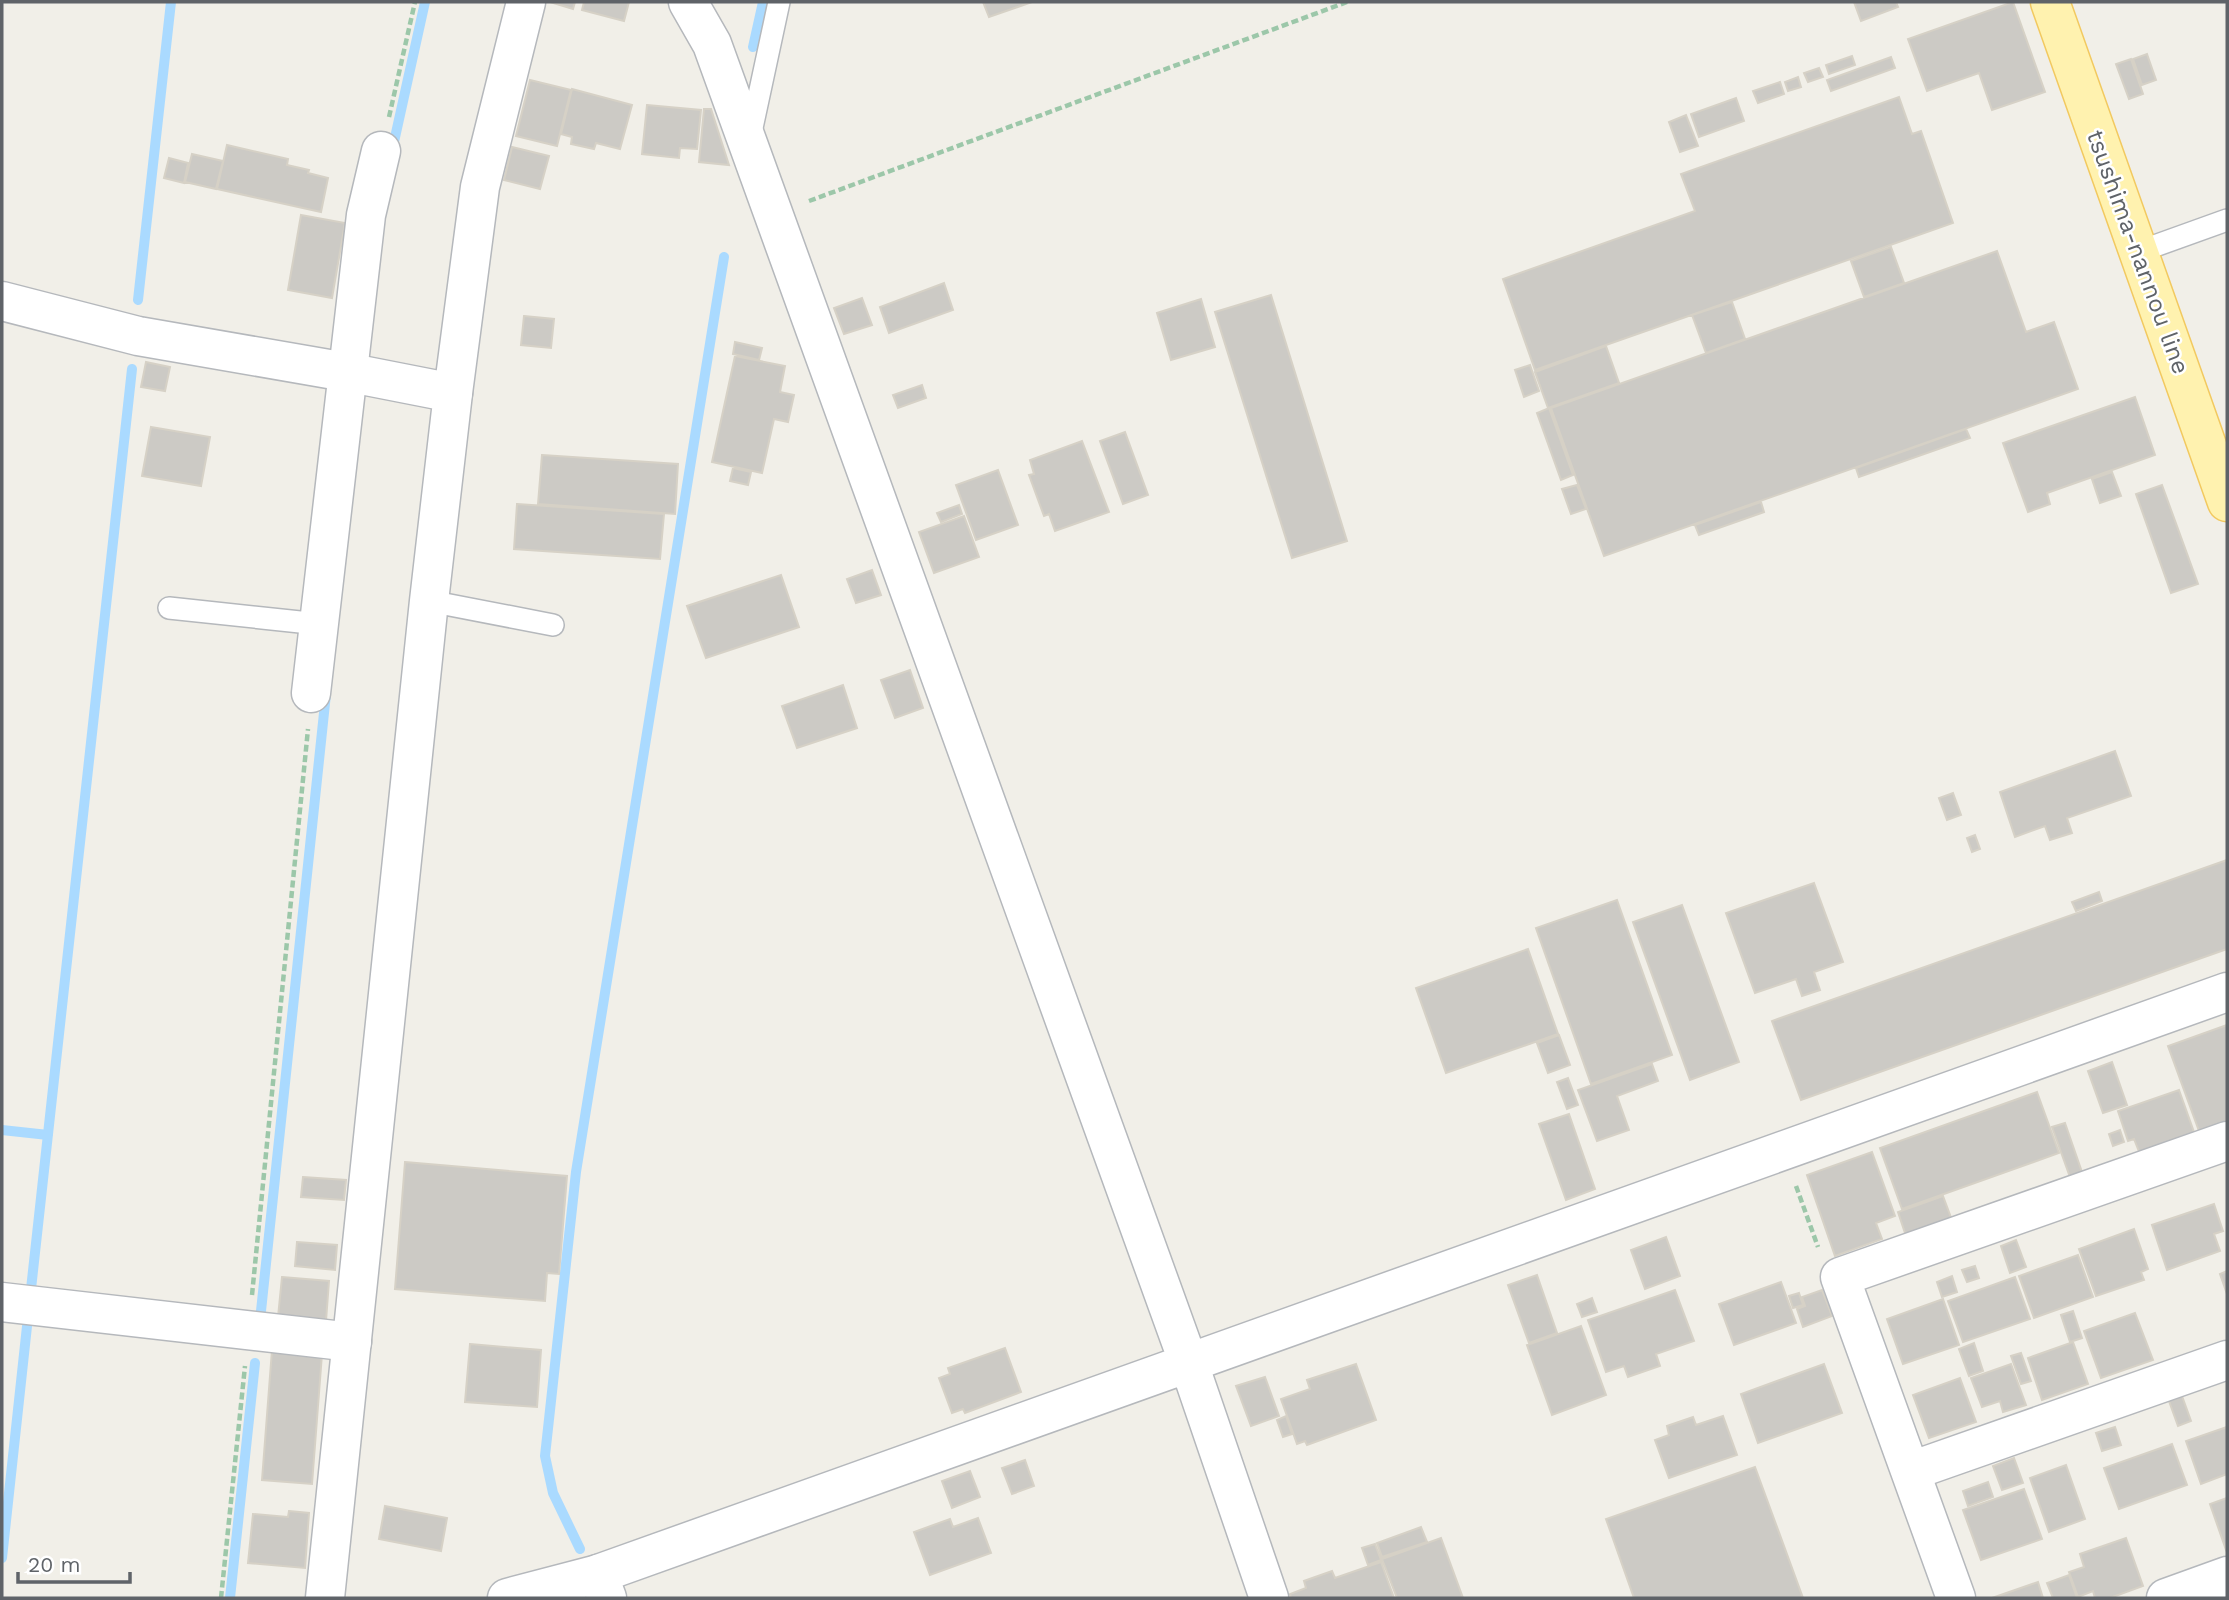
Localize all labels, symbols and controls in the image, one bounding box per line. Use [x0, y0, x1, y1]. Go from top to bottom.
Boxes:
street label: tsushima-nannou line [2081, 126, 2195, 378]
scale bar [18, 1540, 130, 1584]
text: 20 m [28, 1552, 80, 1577]

